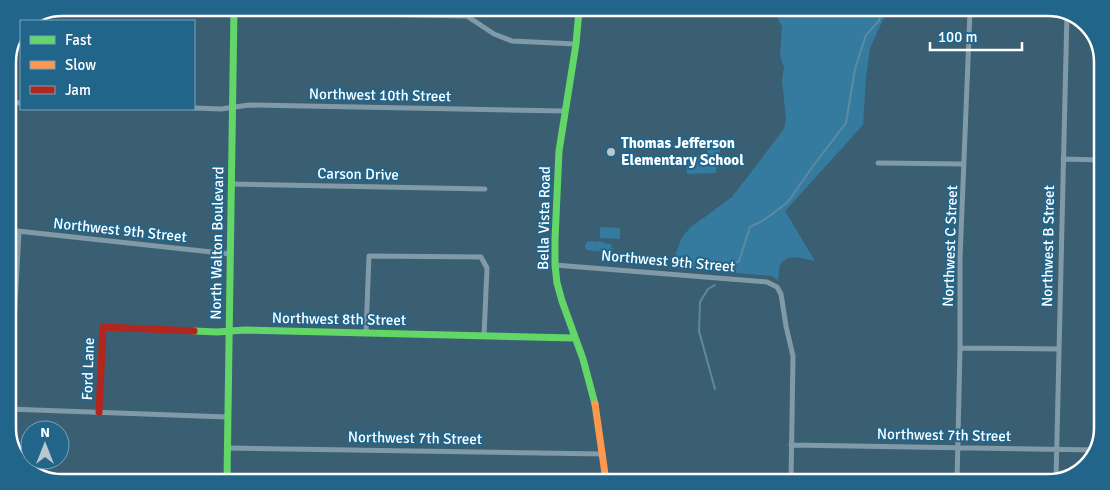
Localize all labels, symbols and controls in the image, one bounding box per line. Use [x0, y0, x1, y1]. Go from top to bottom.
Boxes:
legend [20, 20, 195, 110]
scale bar [930, 20, 1022, 52]
text: 100 m [938, 28, 978, 46]
text: Fast [65, 31, 92, 49]
text: Slow [65, 56, 96, 74]
text: Jam [65, 81, 91, 99]
street label: Northwest 10th Street [309, 85, 451, 105]
place label: Thomas Jefferson Elementary School [621, 134, 744, 169]
marker: Thomas Jefferson Elementary School [605, 146, 617, 158]
street label: Carson Drive [317, 164, 399, 184]
street label: North Walton Boulevard [207, 166, 227, 320]
street label: Bella Vista Road [534, 166, 554, 270]
street label: Northwest C Street [939, 185, 961, 307]
street label: Northwest B Street [1038, 185, 1058, 307]
street label: Northwest 9th Street [52, 214, 188, 246]
street label: Northwest 9th Street [600, 246, 736, 276]
street label: Northwest 8th Street [272, 309, 406, 329]
street label: Ford Lane [78, 337, 98, 401]
north arrow [20, 420, 70, 470]
text: N [40, 424, 50, 441]
street label: Northwest 7th Street [877, 425, 1011, 445]
street label: Northwest 7th Street [348, 428, 482, 448]

